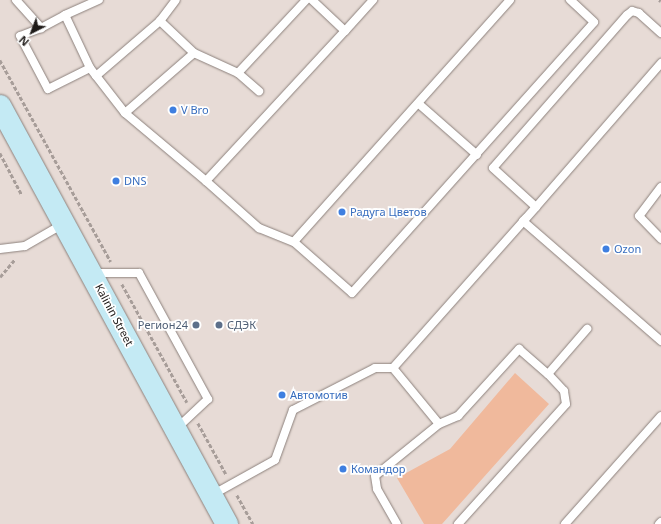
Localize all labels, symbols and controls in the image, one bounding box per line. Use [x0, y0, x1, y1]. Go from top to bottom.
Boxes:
north arrow [12, 12, 52, 52]
text: N [15, 33, 32, 50]
place label: V Bro [181, 103, 209, 117]
marker: V Bro [168, 105, 178, 115]
place label: DNS [124, 174, 146, 188]
marker: DNS [111, 176, 121, 186]
place label: Радуга Цветов [350, 205, 427, 219]
marker: Радуга Цветов [337, 207, 347, 217]
place label: Ozon [614, 242, 641, 256]
marker: Ozon [601, 244, 611, 254]
street label: Kalinin Street [92, 282, 136, 348]
place label: Регион24 [138, 318, 188, 332]
place label: СДЭК [227, 318, 256, 332]
marker: Регион24 [191, 320, 201, 330]
marker: СДЭК [214, 320, 224, 330]
place label: Автомотив [290, 388, 348, 402]
marker: Автомотив [277, 390, 287, 400]
place label: Командор [351, 462, 405, 476]
marker: Командор [338, 464, 348, 474]

